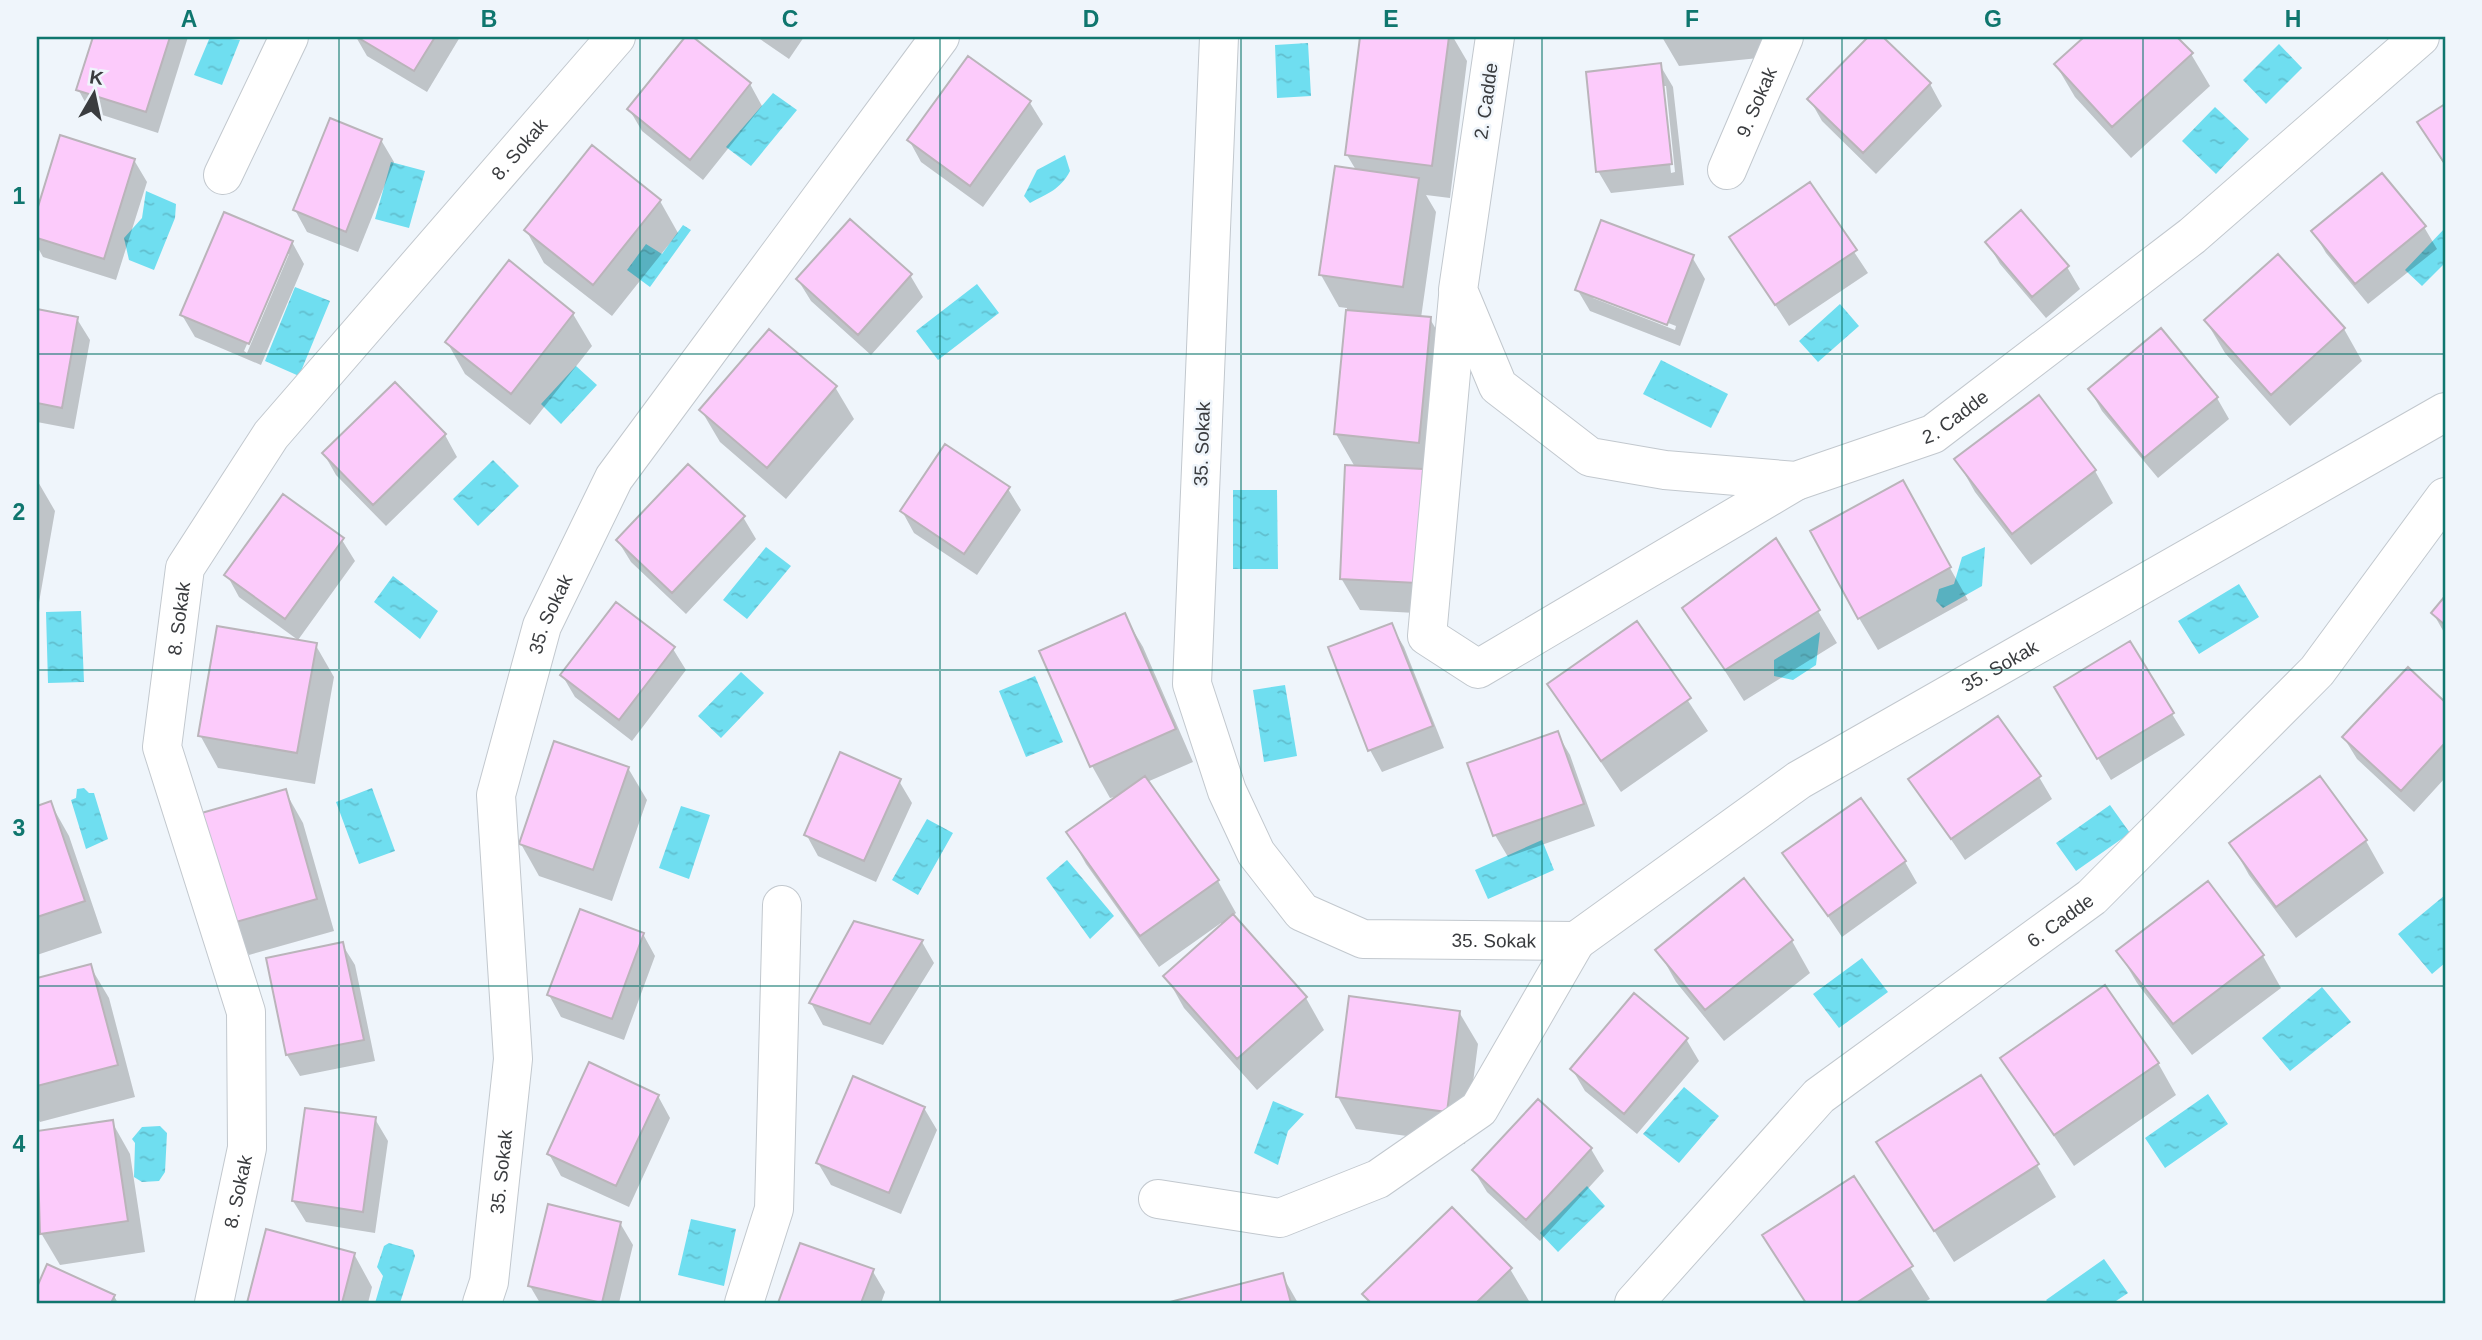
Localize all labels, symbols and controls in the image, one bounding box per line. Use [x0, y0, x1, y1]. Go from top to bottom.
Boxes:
text: A [181, 6, 197, 32]
text: B [481, 6, 497, 32]
text: C [782, 6, 798, 32]
text: D [1083, 6, 1099, 32]
text: E [1383, 6, 1399, 32]
text: F [1685, 6, 1699, 32]
text: G [1984, 6, 2002, 32]
text: H [2285, 6, 2301, 32]
north arrow [60, 60, 130, 130]
street label: 2. Cadde [1470, 61, 1502, 141]
street label: 9. Sokak [1732, 63, 1781, 140]
text: K [88, 66, 105, 89]
street label: 8. Sokak [487, 114, 552, 184]
text: 1 [13, 183, 26, 209]
street label: 2. Cadde [1919, 385, 1992, 447]
street label: 35. Sokak [1190, 401, 1214, 487]
text: 2 [13, 499, 25, 525]
street label: 35. Sokak [524, 570, 576, 656]
street label: 8. Sokak [163, 580, 194, 657]
street label: 35. Sokak [1958, 635, 2042, 696]
text: 3 [13, 815, 25, 841]
street label: 6. Cadde [2023, 889, 2097, 951]
street label: 35. Sokak [1452, 929, 1537, 951]
street label: 35. Sokak [486, 1128, 516, 1215]
text: 4 [13, 1131, 26, 1157]
street label: 8. Sokak [220, 1153, 256, 1230]

